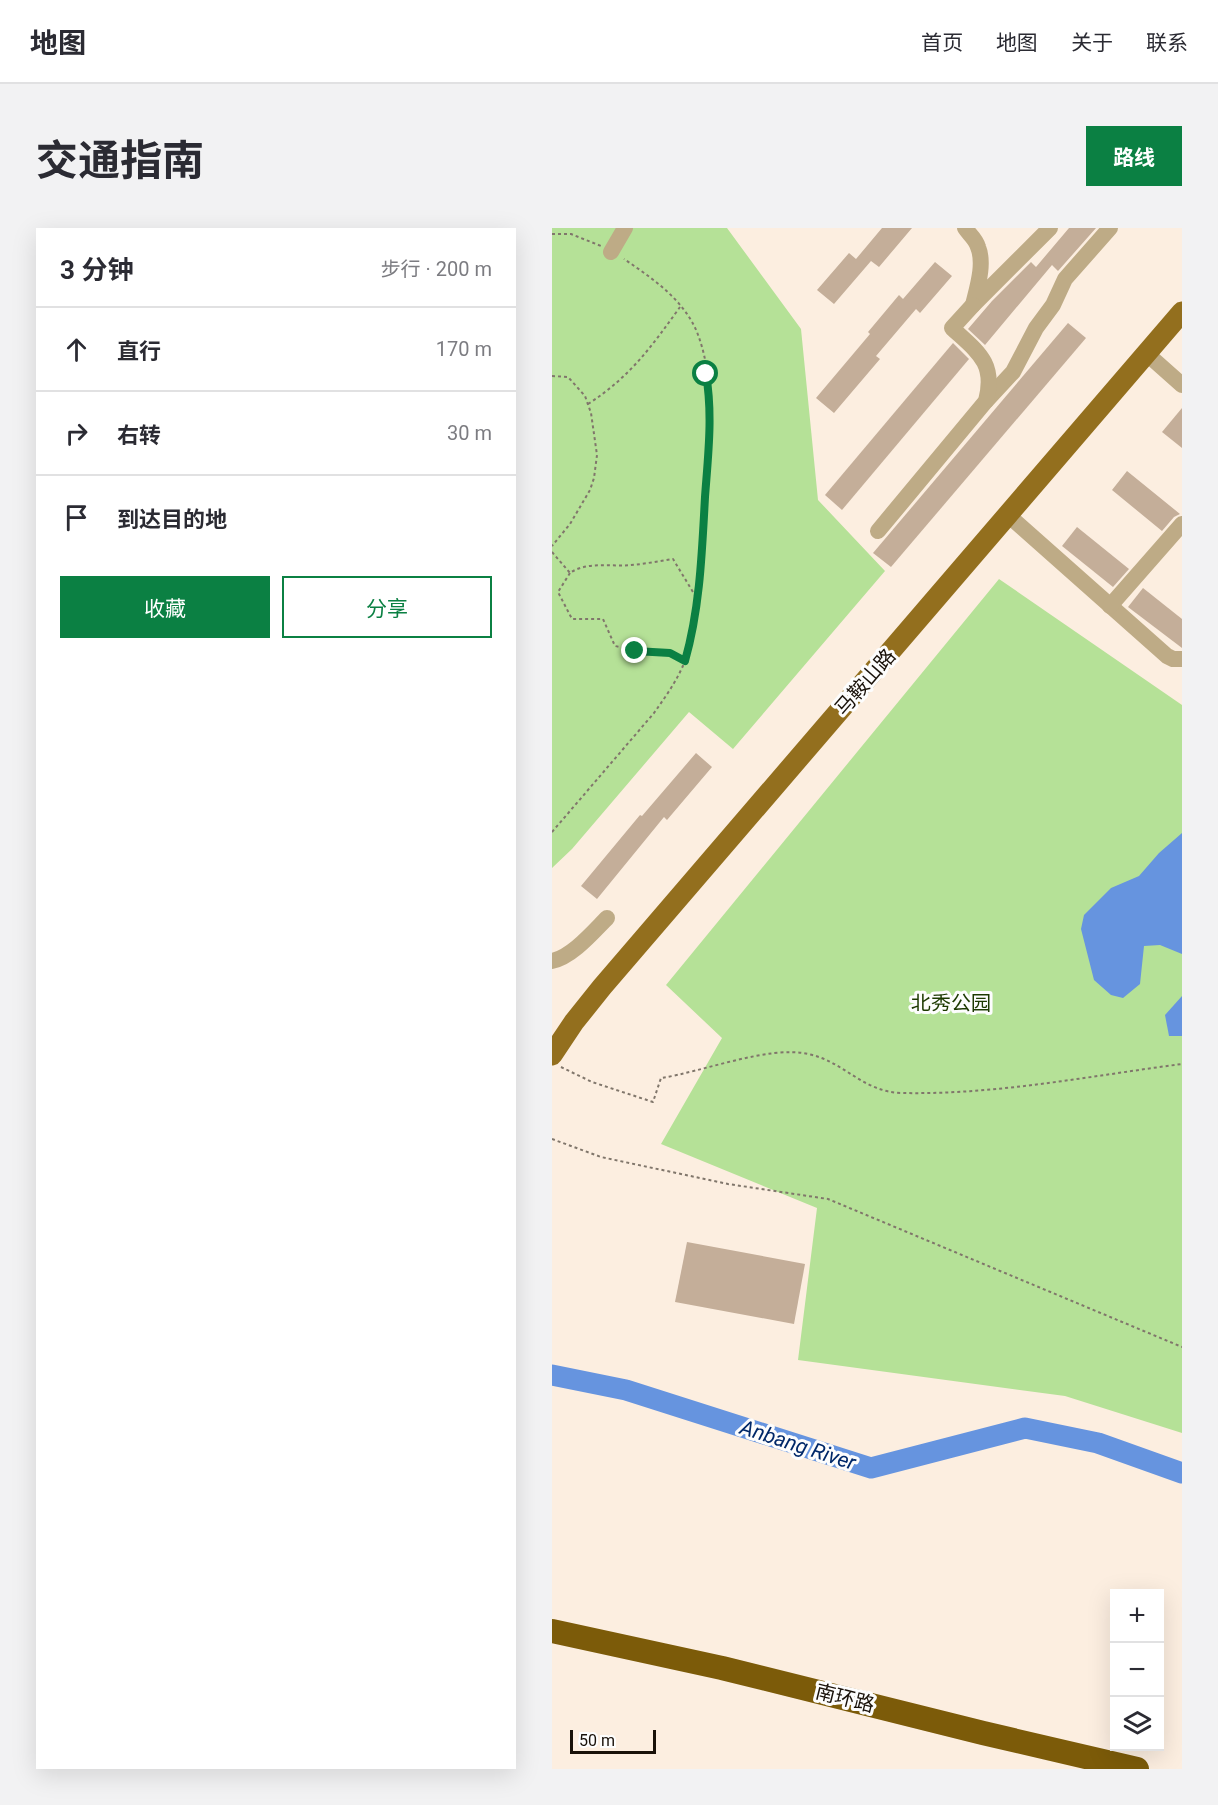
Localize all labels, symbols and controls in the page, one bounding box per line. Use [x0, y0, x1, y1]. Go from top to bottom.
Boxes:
text: 地图 [30, 27, 86, 60]
text: 首页 [921, 31, 963, 55]
text: 地图 [996, 31, 1038, 55]
text: 关于 [1071, 31, 1113, 55]
text: 联系 [1146, 31, 1188, 55]
button: 路线 [1086, 126, 1182, 186]
text: 交通指南 [36, 136, 204, 185]
text: 3 分钟 [60, 255, 133, 285]
text: 步行 · 200 m [381, 257, 492, 281]
icon: ahead [60, 333, 93, 366]
text: 170 m [436, 337, 492, 361]
text: 直行 [117, 339, 161, 364]
route start [692, 360, 718, 386]
icon: right [60, 417, 93, 450]
text: 30 m [447, 421, 492, 445]
text: 右转 [117, 423, 161, 448]
icon: arrive [60, 501, 93, 534]
text: 到达目的地 [117, 507, 227, 532]
button: 收藏 [60, 576, 270, 638]
button: 分享 [282, 576, 492, 638]
route end [621, 637, 647, 663]
street label: 马鞍山路 [830, 644, 900, 720]
park label: 北秀公园 [911, 991, 991, 1015]
water label: Anbang River [736, 1415, 860, 1475]
map controls [1110, 1589, 1164, 1751]
button: + [1110, 1589, 1164, 1643]
button: − [1110, 1643, 1164, 1697]
street label: 南环路 [813, 1679, 877, 1717]
button: layers [1110, 1697, 1164, 1751]
scale bar [570, 1727, 656, 1754]
text: 50 m [579, 1731, 615, 1750]

